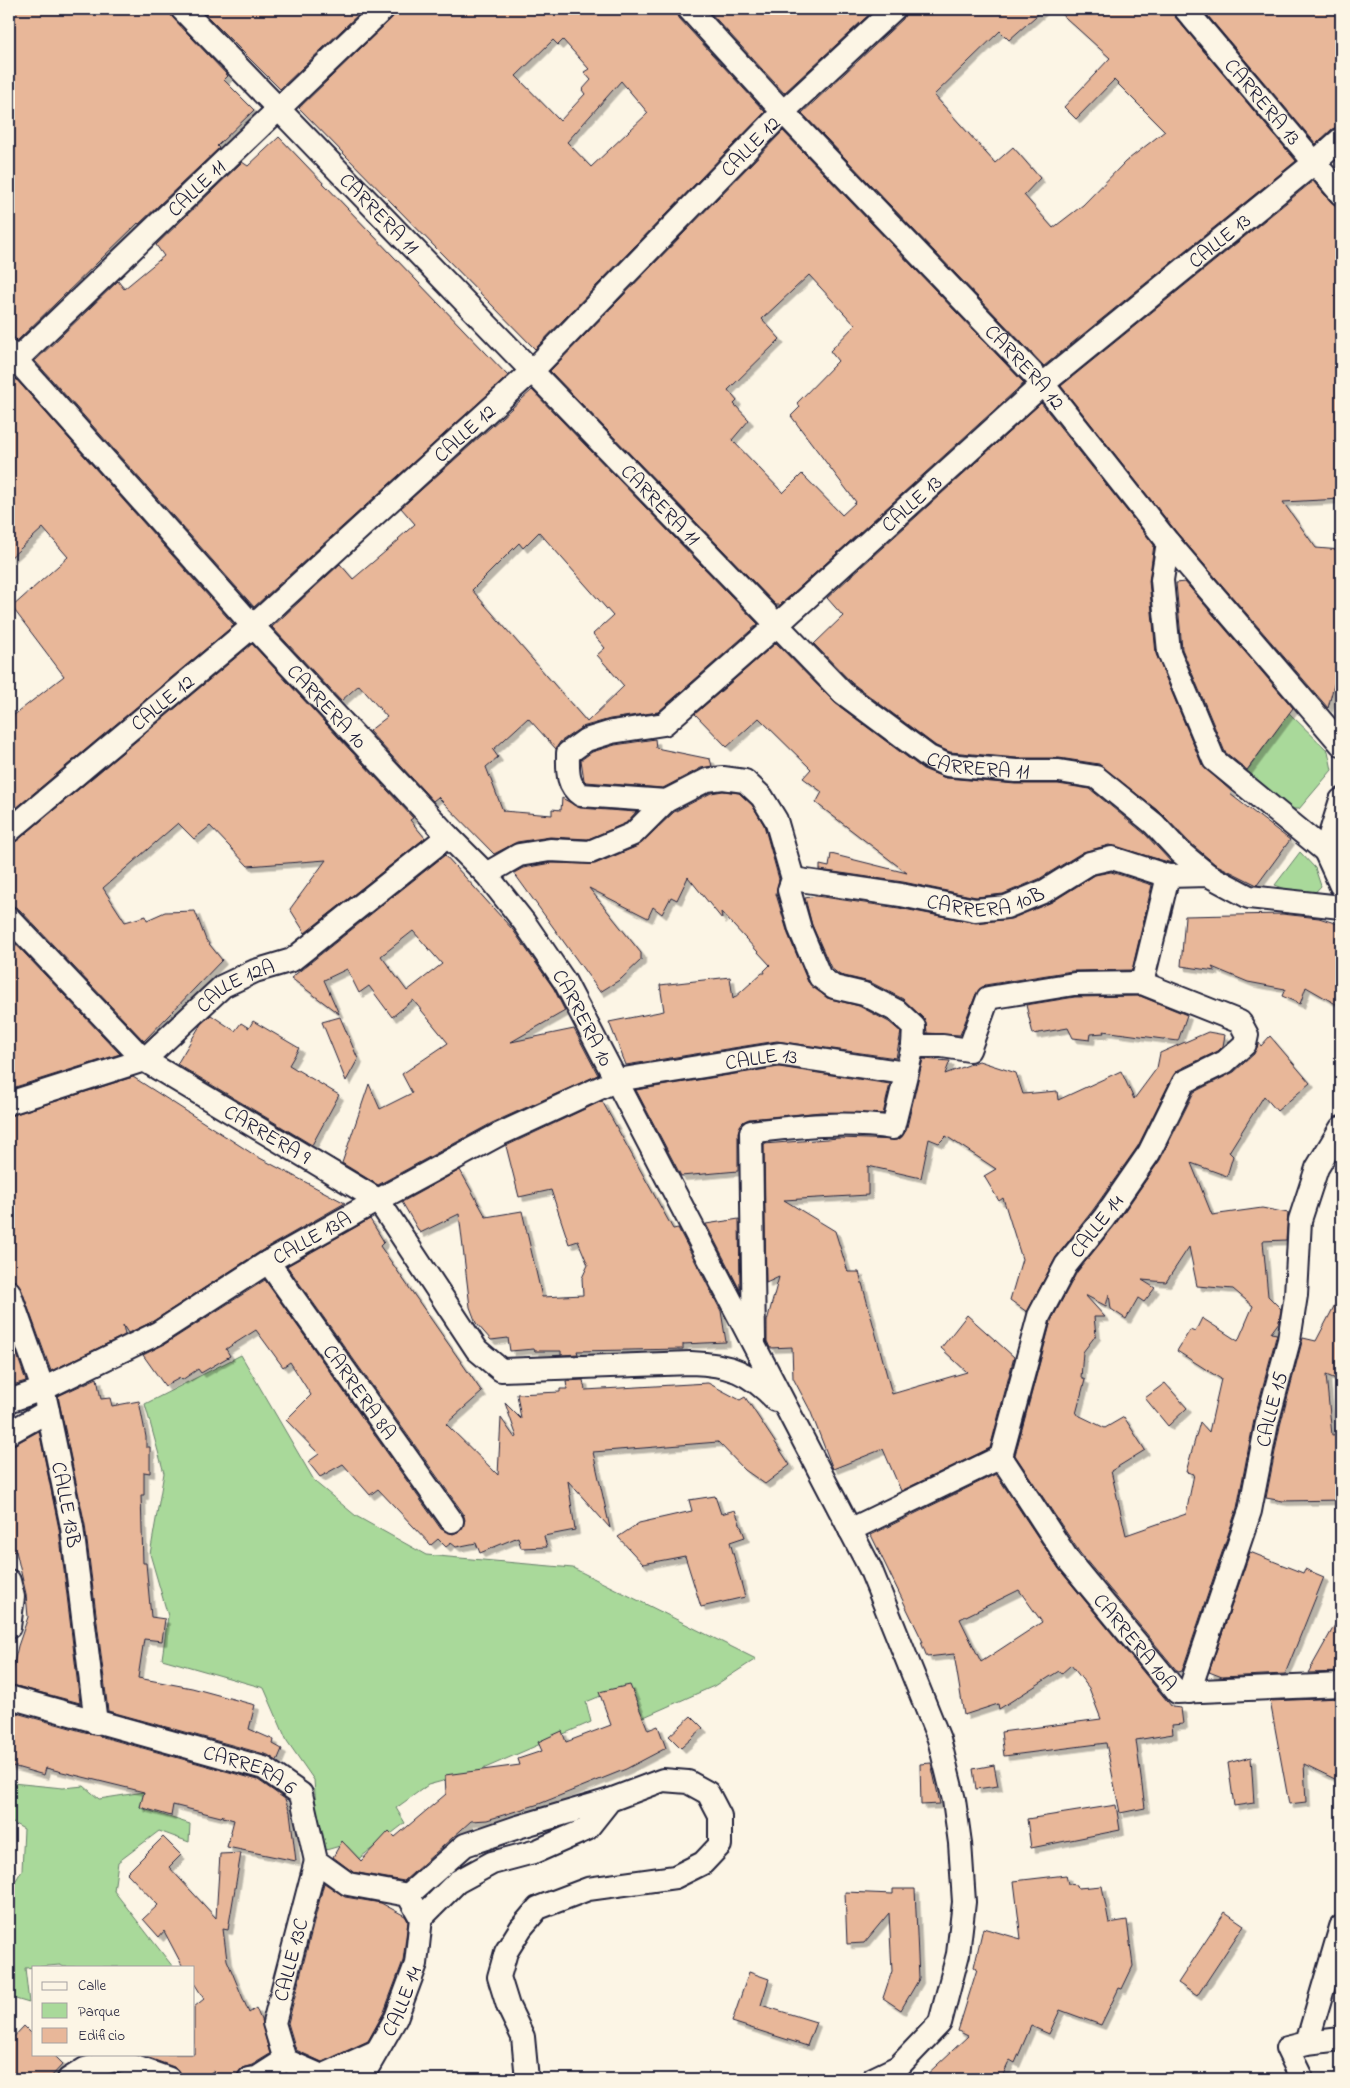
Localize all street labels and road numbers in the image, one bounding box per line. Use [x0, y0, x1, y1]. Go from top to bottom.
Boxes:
street label: CARRERA 13 [1216, 53, 1307, 153]
street label: CALLE 12 [715, 110, 788, 185]
street label: CALLE 11 [161, 154, 234, 225]
street label: CARRERA 11 [331, 167, 425, 263]
street label: CALLE 13 [1183, 207, 1258, 277]
street label: CARRERA 12 [977, 318, 1071, 417]
street label: CALLE 12 [428, 398, 504, 471]
street label: CARRERA 11 [613, 458, 706, 554]
street label: CALLE 13 [875, 469, 950, 541]
street label: CARRERA 10 [279, 658, 373, 756]
street label: CALLE 12 [125, 668, 202, 740]
street label: CARRERA 11 [921, 745, 1030, 788]
street label: CARRERA 10B [924, 880, 1050, 927]
street label: CALLE 12A [190, 953, 279, 1021]
street label: CARRERA 10 [544, 964, 619, 1072]
street label: CALLE 13 [723, 1041, 800, 1079]
street label: CARRERA 9 [217, 1098, 316, 1174]
street label: CALLE 14 [1063, 1189, 1132, 1265]
street label: CALLE 13A [268, 1205, 358, 1273]
street label: CARRERA 8A [314, 1339, 403, 1447]
street label: CALLE 15 [1250, 1369, 1297, 1450]
street label: CALLE 13B [42, 1459, 87, 1550]
street label: CARRERA 10A [1085, 1588, 1183, 1699]
street label: CARRERA 6 [199, 1739, 302, 1803]
street label: CALLE 13C [267, 1915, 318, 2005]
street label: CALLE 14 [375, 1962, 431, 2043]

